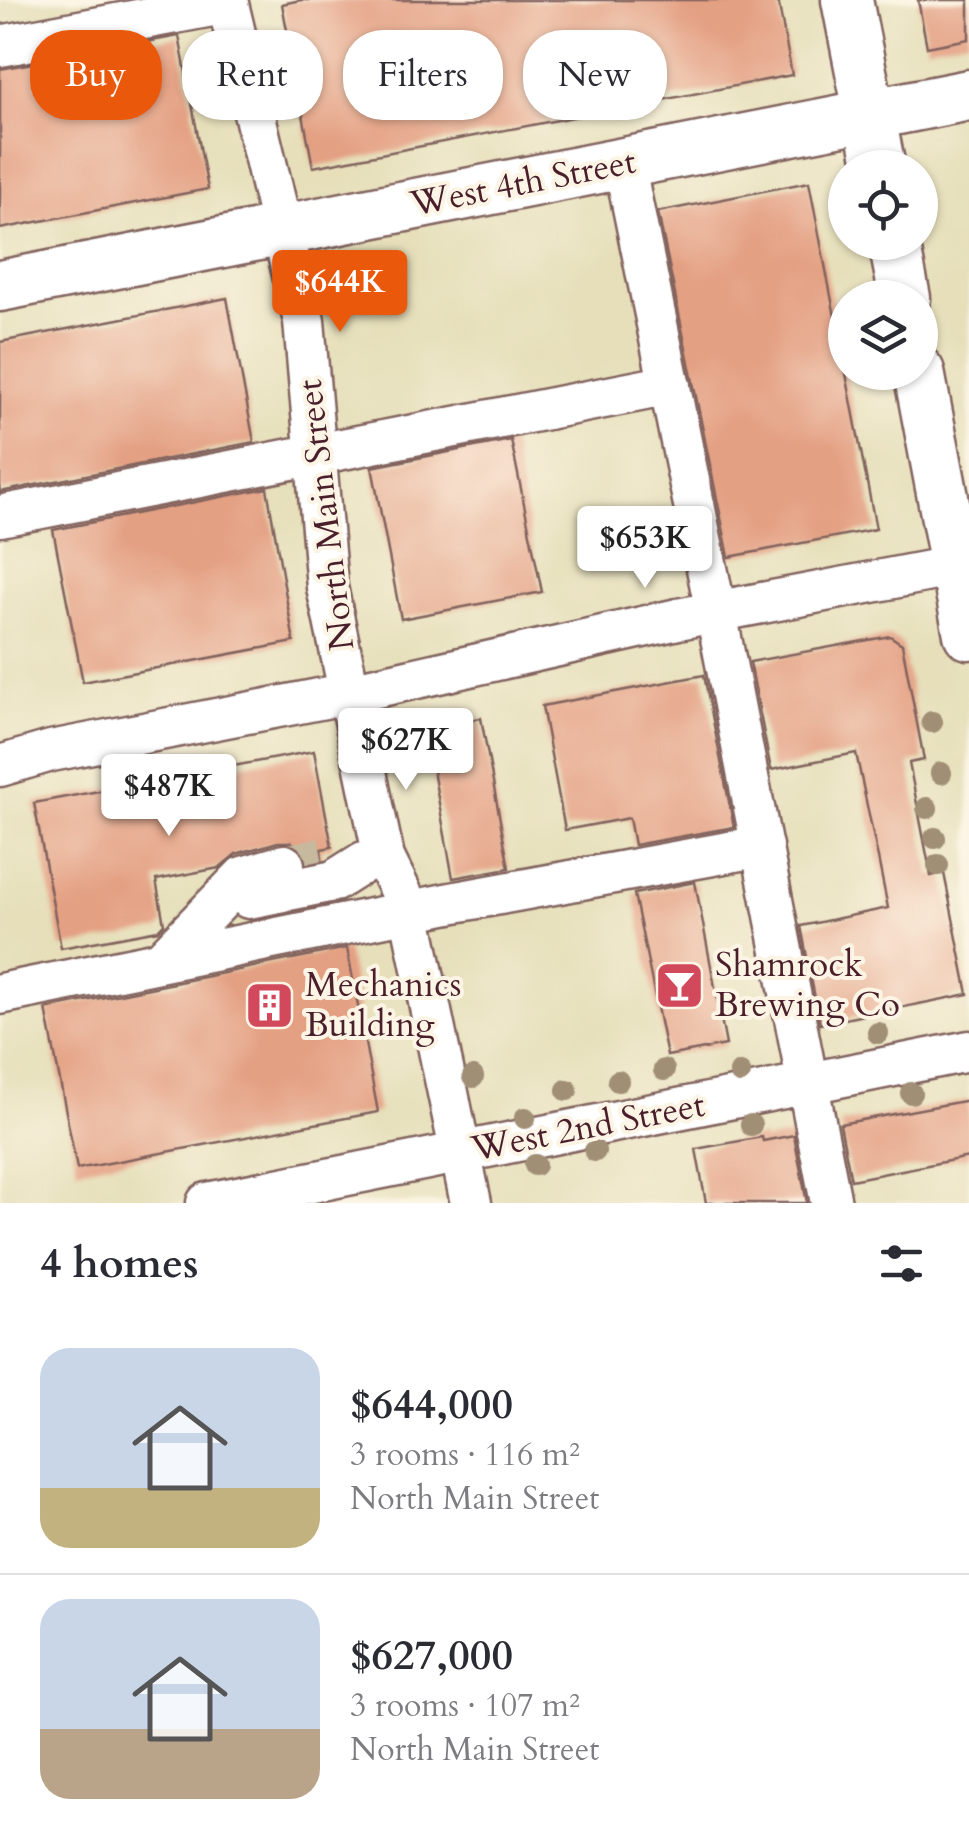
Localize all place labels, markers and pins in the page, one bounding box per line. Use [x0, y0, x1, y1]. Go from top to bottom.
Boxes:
pin: $644K [270, 250, 410, 335]
pin: $653K [575, 506, 715, 591]
pin: $627K [336, 708, 476, 793]
pin: $487K [99, 754, 239, 839]
place label: Shamrock Brewing Co [715, 941, 900, 1029]
bar icon: Shamrock Brewing Co [654, 959, 706, 1011]
place label: Mechanics Building [305, 961, 462, 1049]
building icon: Mechanics Building [244, 979, 296, 1031]

